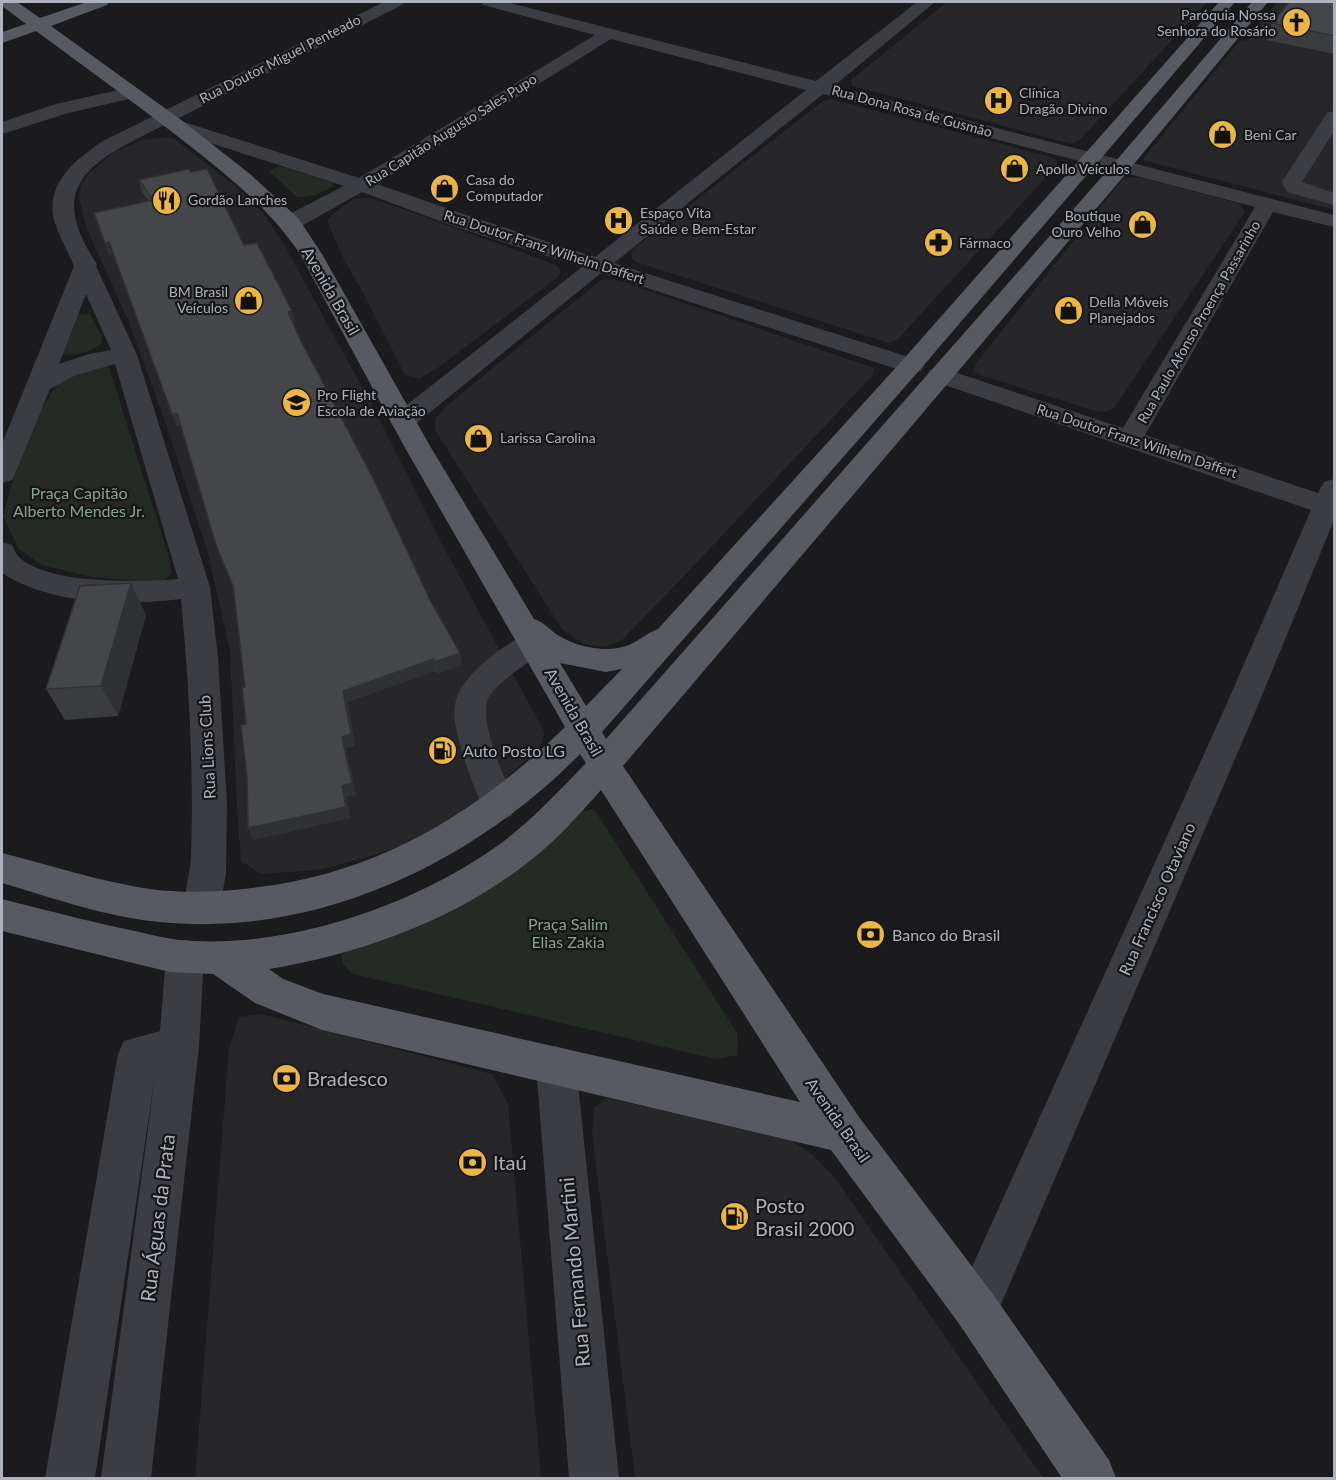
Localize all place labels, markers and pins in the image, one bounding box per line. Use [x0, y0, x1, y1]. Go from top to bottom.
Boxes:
place label: Paróquia Nossa Senhora do Rosário [1157, 6, 1276, 39]
church icon: Paróquia Nossa Senhora do Rosário [1281, 7, 1313, 39]
place label: Clínica Dragão Divino [1019, 84, 1107, 117]
hospital icon: Clínica Dragão Divino [982, 85, 1014, 117]
shop icon: Beni Car [1207, 119, 1239, 151]
place label: Beni Car [1244, 126, 1297, 143]
shop icon: Apollo Veículos [999, 153, 1031, 185]
place label: Apollo Veículos [1036, 160, 1130, 177]
place label: Casa do Computador [466, 171, 543, 204]
shop icon: Casa do Computador [429, 172, 461, 204]
restaurant icon: Gordão Lanches [151, 184, 183, 216]
place label: Gordão Lanches [188, 191, 287, 208]
place label: Espaço Vita Saúde e Bem-Estar [640, 204, 756, 237]
hospital icon: Espaço Vita Saúde e Bem-Estar [603, 205, 635, 237]
place label: Boutique Ouro Velho [1051, 207, 1121, 240]
shop icon: Boutique Ouro Velho [1126, 208, 1158, 240]
pharmacy icon: Fármaco [922, 227, 954, 259]
place label: Fármaco [959, 234, 1011, 251]
place label: BM Brasil Veículos [169, 283, 228, 316]
shop icon: BM Brasil Veículos [233, 284, 265, 316]
place label: Della Móveis Planejados [1089, 293, 1168, 326]
shop icon: Della Móveis Planejados [1052, 294, 1084, 326]
place label: Pro Flight Escola de Aviação [317, 386, 426, 419]
school or university icon: Pro Flight Escola de Aviação [280, 387, 312, 419]
shop icon: Larissa Carolina [463, 422, 495, 454]
place label: Larissa Carolina [500, 429, 596, 446]
fuel station icon: Auto Posto LG [426, 735, 458, 767]
place label: Auto Posto LG [463, 741, 565, 760]
bank icon: Banco do Brasil [855, 919, 887, 951]
place label: Banco do Brasil [892, 925, 1000, 944]
bank icon: Bradesco [270, 1063, 302, 1095]
place label: Bradesco [307, 1066, 388, 1090]
bank icon: Itaú [456, 1147, 488, 1179]
place label: Itaú [493, 1150, 527, 1174]
place label: Posto Brasil 2000 [755, 1193, 854, 1240]
fuel station icon: Posto Brasil 2000 [718, 1201, 750, 1233]

